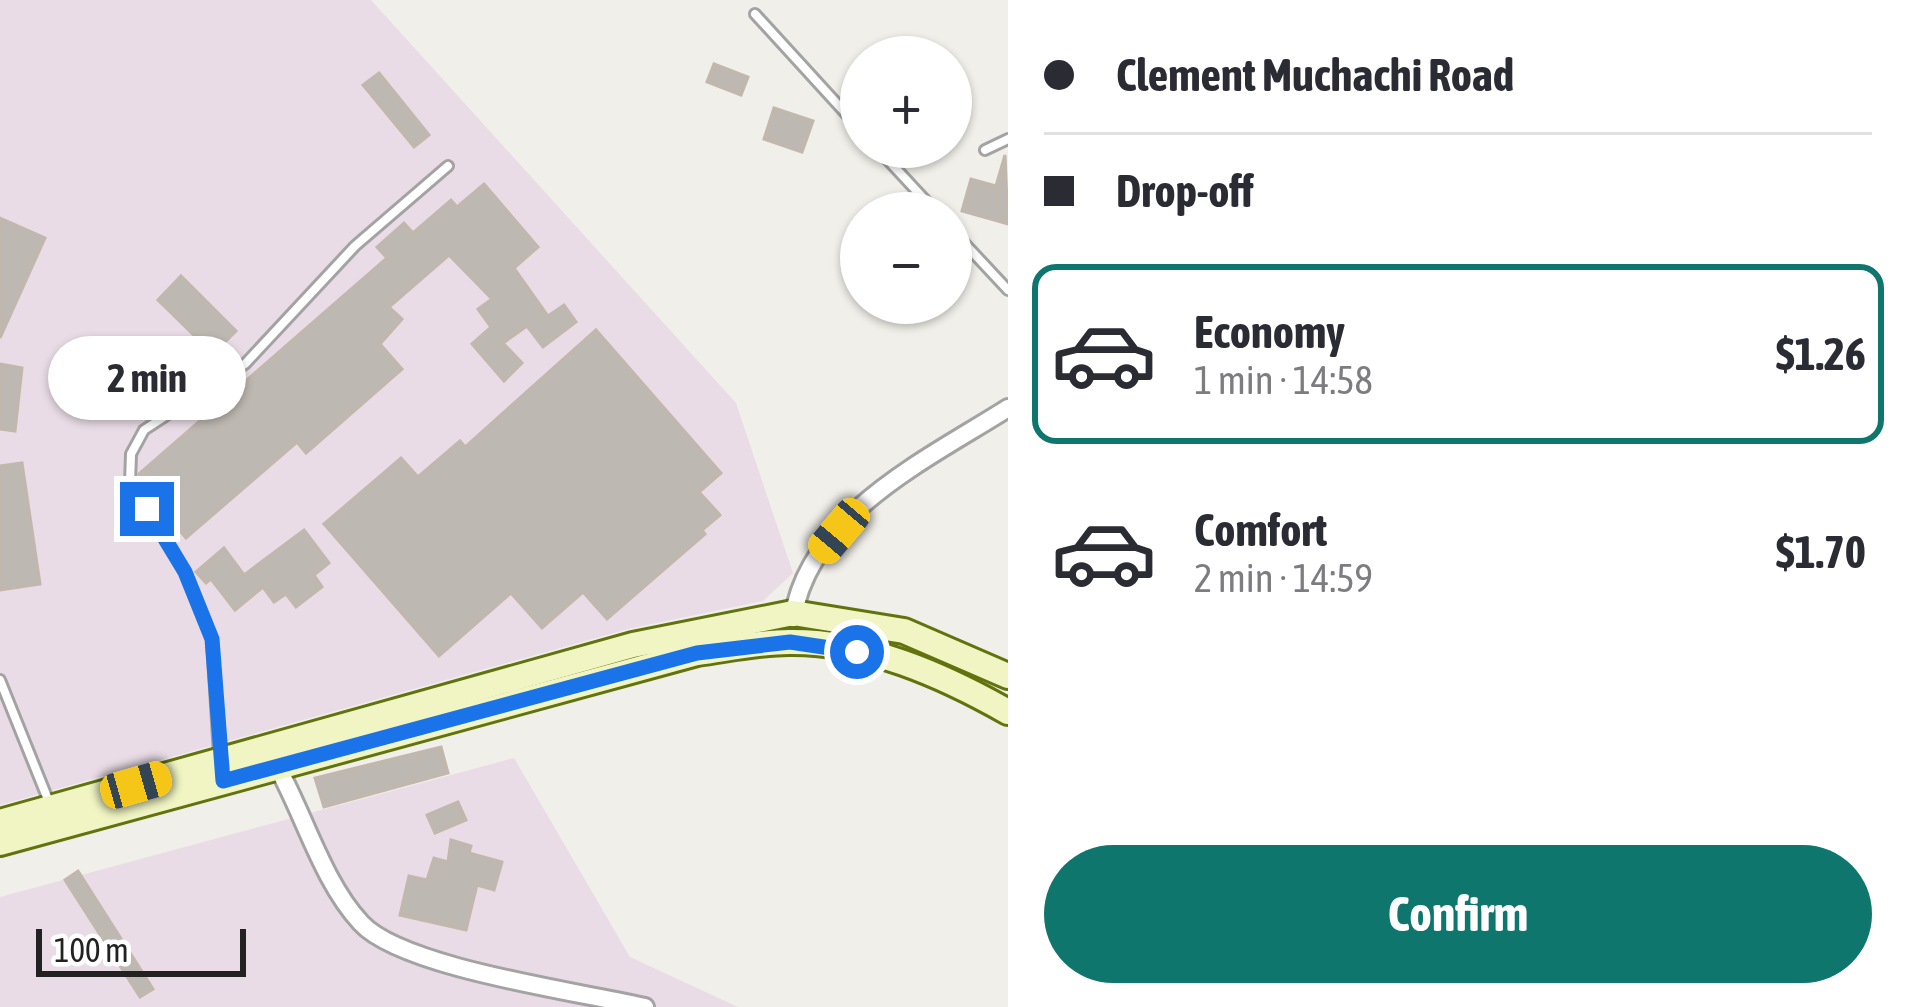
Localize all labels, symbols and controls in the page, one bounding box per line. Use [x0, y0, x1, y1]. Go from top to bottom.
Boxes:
map controls [840, 36, 972, 324]
button: + [840, 36, 972, 168]
text: Clement Muchachi Road [1116, 49, 1514, 101]
text: Drop-off [1116, 165, 1254, 217]
button: − [840, 192, 972, 324]
icon: car [1050, 300, 1158, 408]
text: Economy [1194, 306, 1345, 358]
text: $1.26 [1776, 328, 1866, 380]
callout: 2 min [48, 335, 246, 419]
text: 2 min [107, 356, 187, 400]
text: 1 min · 14:58 [1194, 358, 1373, 402]
route end [120, 482, 174, 536]
car [802, 492, 876, 570]
icon: car [1050, 498, 1158, 606]
text: Comfort [1194, 504, 1327, 556]
text: $1.70 [1776, 526, 1866, 578]
text: 2 min · 14:59 [1194, 556, 1373, 600]
route start [830, 625, 884, 679]
car [96, 758, 176, 812]
button: Confirm [1044, 845, 1872, 983]
scale bar [36, 923, 246, 976]
text: 100 m [54, 931, 129, 969]

